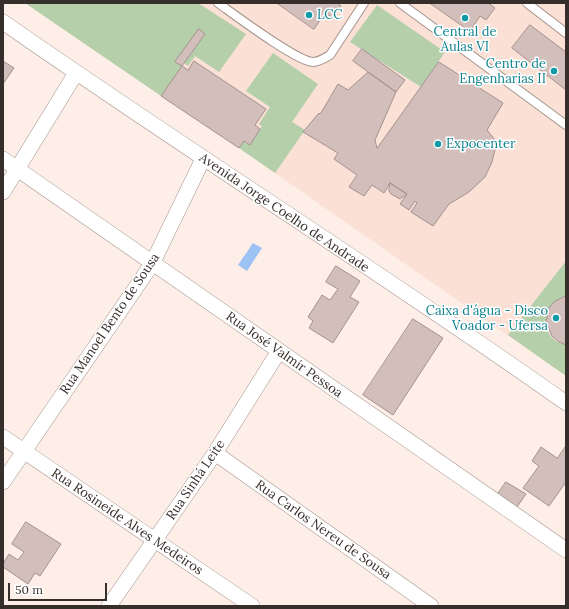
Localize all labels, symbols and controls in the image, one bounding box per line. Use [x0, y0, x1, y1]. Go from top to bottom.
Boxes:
place label: LCC [317, 7, 342, 23]
marker: LCC [304, 10, 314, 20]
marker: Central de Aulas VI [460, 13, 470, 23]
place label: Central de Aulas VI [434, 24, 496, 55]
place label: Centro de Engenharias II [459, 56, 546, 87]
marker: Centro de Engenharias II [549, 66, 559, 76]
place label: Expocenter [446, 136, 516, 152]
marker: Expocenter [433, 139, 443, 149]
street label: Avenida Jorge Coelho de Andrade [196, 150, 372, 276]
street label: Rua Manoel Bento de Sousa [57, 250, 163, 398]
place label: Caixa d'água - Disco Voador - Ufersa [426, 303, 548, 334]
street label: Rua José Valmir Pessoa [223, 309, 345, 401]
marker: Caixa d'água - Disco Voador - Ufersa [551, 313, 561, 323]
street label: Rua Sinhá Leite [163, 437, 229, 523]
street label: Rua Rosineide Alves Medeiros [48, 465, 206, 579]
street label: Rua Carlos Nereu de Sousa [252, 477, 394, 583]
scale bar [10, 575, 109, 601]
text: 50 m [15, 582, 43, 597]

